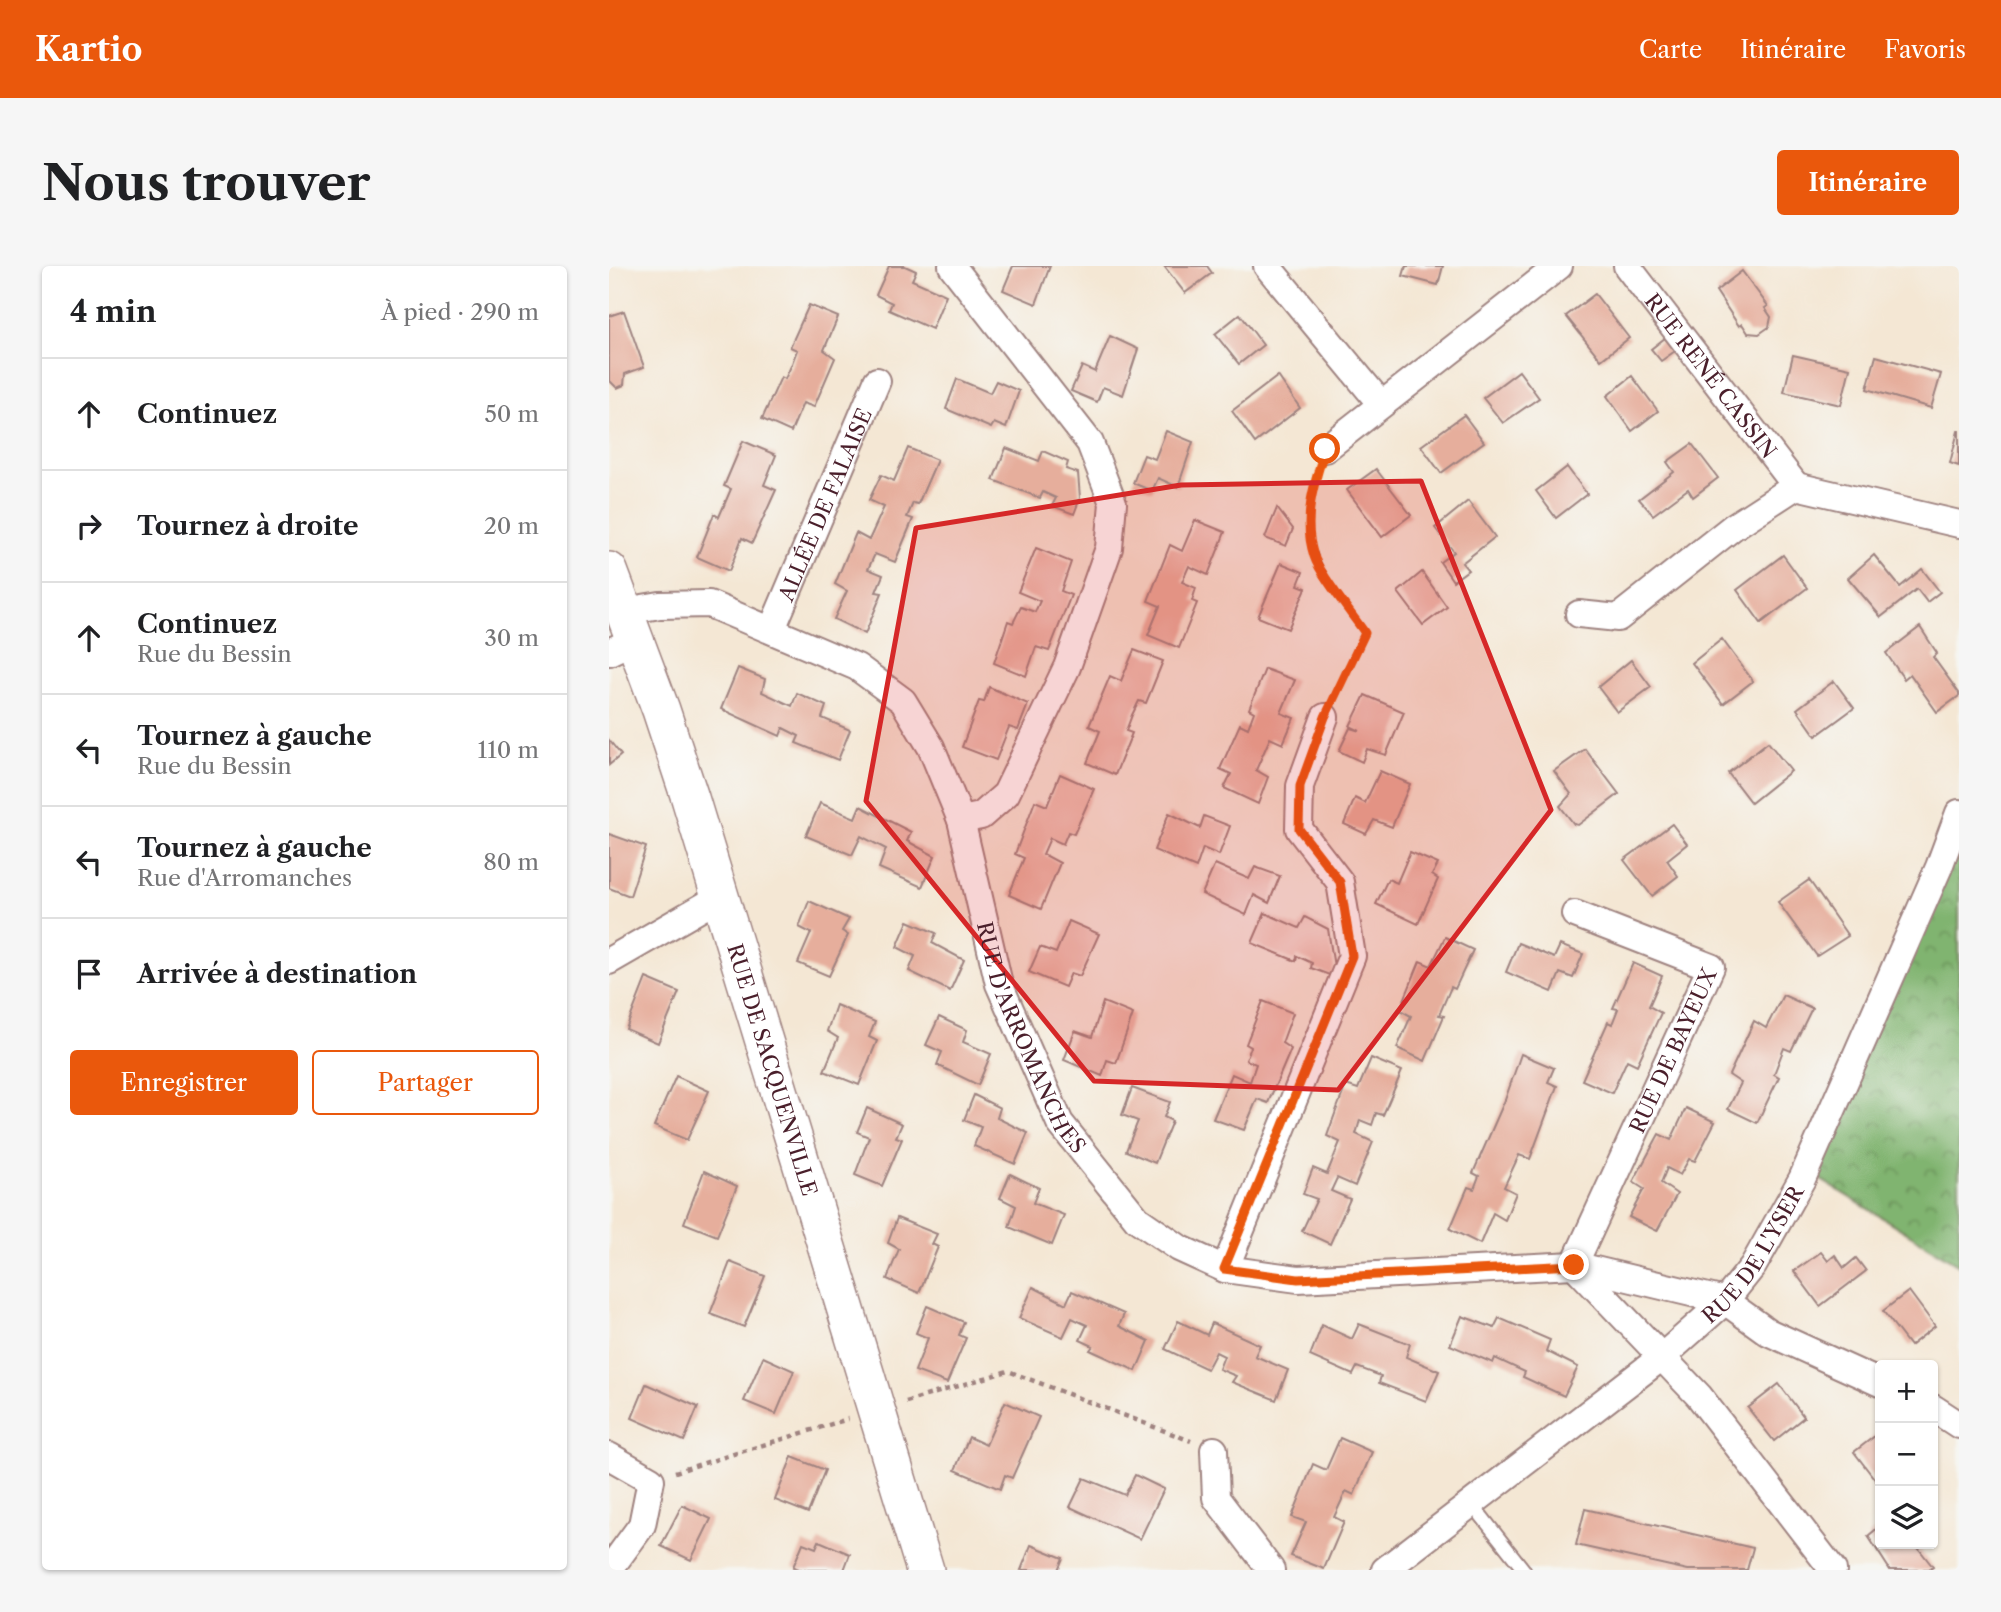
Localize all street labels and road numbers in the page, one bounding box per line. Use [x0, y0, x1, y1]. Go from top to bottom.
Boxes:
street label: RUE RENÉ CASSIN [1640, 288, 1782, 463]
street label: ALLÉE DE FALAISE [772, 405, 876, 606]
street label: RUE D'ARROMANCHES [972, 919, 1091, 1158]
street label: RUE DE SACQUENVILLE [723, 941, 823, 1199]
street label: RUE DE BAYEUX [1624, 964, 1721, 1137]
street label: RUE DE L'YSER [1697, 1180, 1809, 1328]

